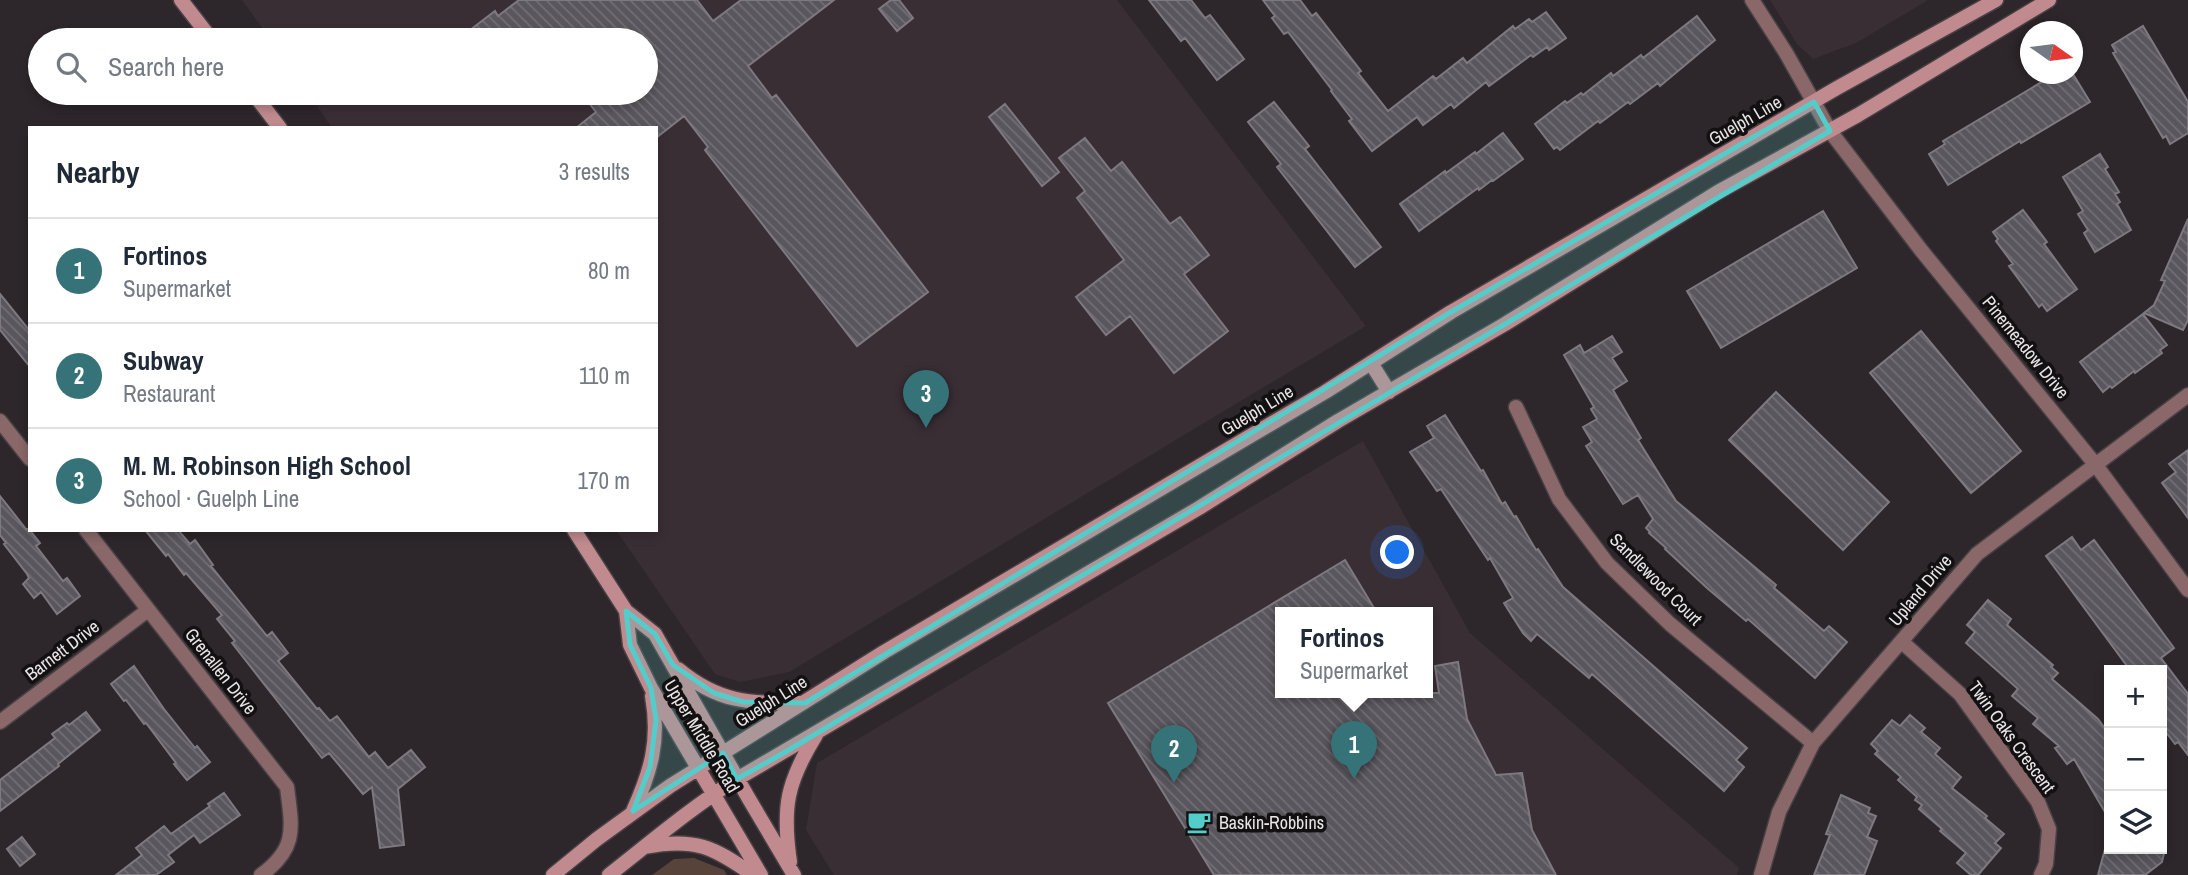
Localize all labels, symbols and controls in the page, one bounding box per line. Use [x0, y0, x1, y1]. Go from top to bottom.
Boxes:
north arrow [2020, 21, 2083, 84]
search box [28, 28, 658, 105]
icon: search [52, 48, 90, 86]
text: Search here [108, 49, 224, 84]
street label: Guelph Line [1704, 89, 1786, 151]
text: Nearby [56, 152, 139, 192]
text: 3 results [559, 156, 630, 187]
text: Fortinos [123, 238, 207, 273]
text: 1 [74, 255, 84, 286]
text: 80 m [588, 255, 630, 286]
text: Supermarket [123, 273, 231, 304]
street label: Pinemeadow Drive [1977, 290, 2075, 404]
text: Subway [123, 343, 204, 378]
text: 2 [74, 360, 84, 391]
text: 110 m [579, 360, 630, 391]
pin: 3 [903, 370, 949, 428]
text: Restaurant [123, 378, 215, 409]
street label: Guelph Line [1216, 379, 1298, 441]
text: M. M. Robinson High School [123, 448, 411, 483]
text: 3 [74, 465, 84, 496]
text: 170 m [578, 465, 630, 496]
text: School · Guelph Line [123, 483, 299, 514]
street label: Sandlewood Court [1604, 527, 1708, 631]
your location [1380, 535, 1414, 569]
street label: Upland Drive [1883, 549, 1957, 631]
popup [1275, 607, 1433, 698]
street label: Barnett Drive [20, 614, 104, 686]
text: Fortinos [1300, 620, 1384, 655]
street label: Grenallen Drive [179, 623, 263, 719]
text: Supermarket [1300, 655, 1408, 686]
map controls [2104, 665, 2167, 854]
button: + [2104, 665, 2167, 728]
street label: Guelph Line [730, 669, 812, 733]
street label: Upper Middle Road [658, 675, 746, 797]
street label: Twin Oaks Crescent [1963, 676, 2061, 798]
pin: 1 [1331, 721, 1377, 779]
pin: 2 [1151, 725, 1197, 783]
button: − [2104, 728, 2167, 791]
button: layers [2104, 791, 2167, 854]
cafe icon: Baskin-Robbins [1185, 808, 1213, 836]
place label: Baskin-Robbins [1219, 810, 1324, 835]

